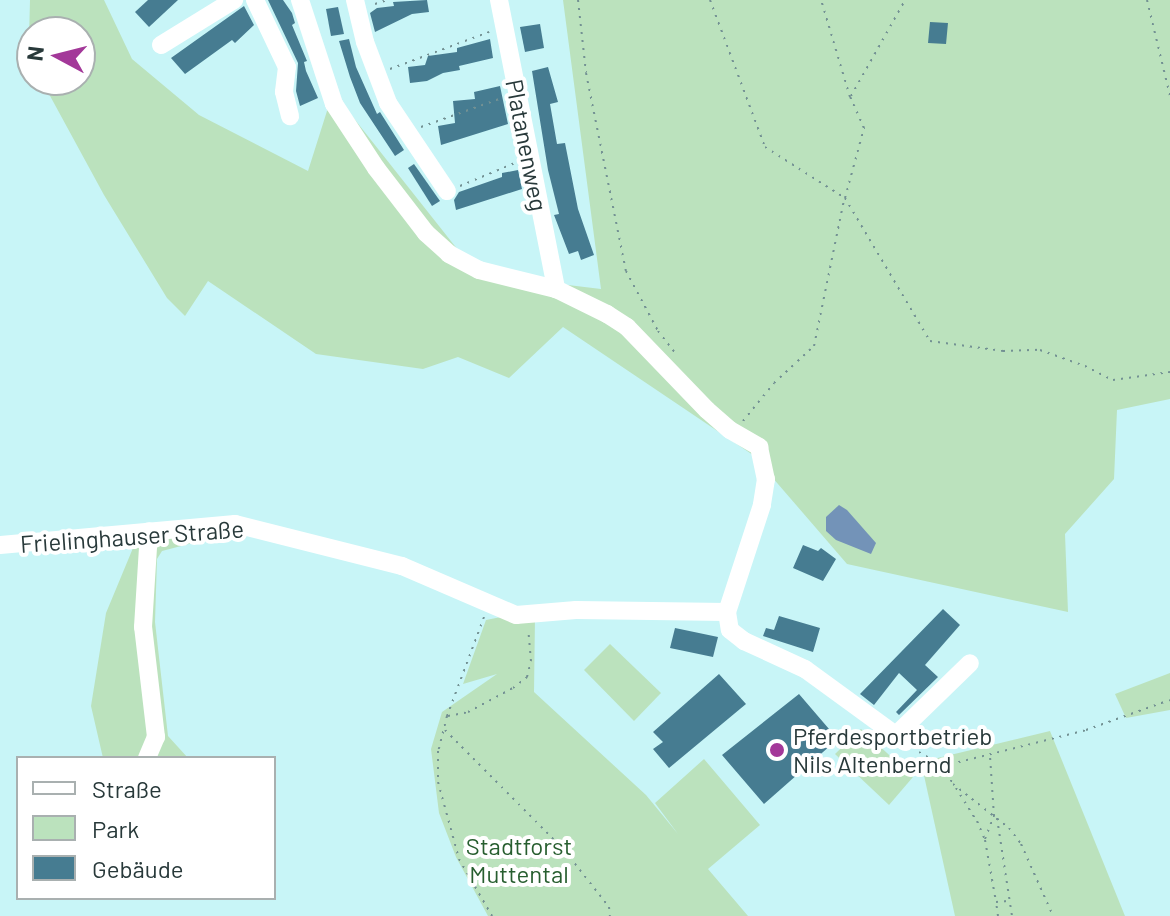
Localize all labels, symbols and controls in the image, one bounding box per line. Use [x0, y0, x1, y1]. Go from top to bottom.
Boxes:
north arrow [16, 16, 96, 96]
text: N [20, 44, 48, 62]
street label: Platanenweg [500, 77, 554, 213]
street label: Frielinghauser Straße [19, 514, 245, 558]
place label: Pferdesportbetrieb Nils Altenbernd [793, 722, 992, 778]
marker: Pferdesportbetrieb Nils Altenbernd [768, 741, 786, 759]
legend [16, 756, 276, 900]
text: Straße [92, 774, 162, 803]
text: Park [92, 814, 139, 843]
park label: Stadtforst Muttental [466, 832, 572, 888]
text: Gebäude [92, 854, 184, 883]

